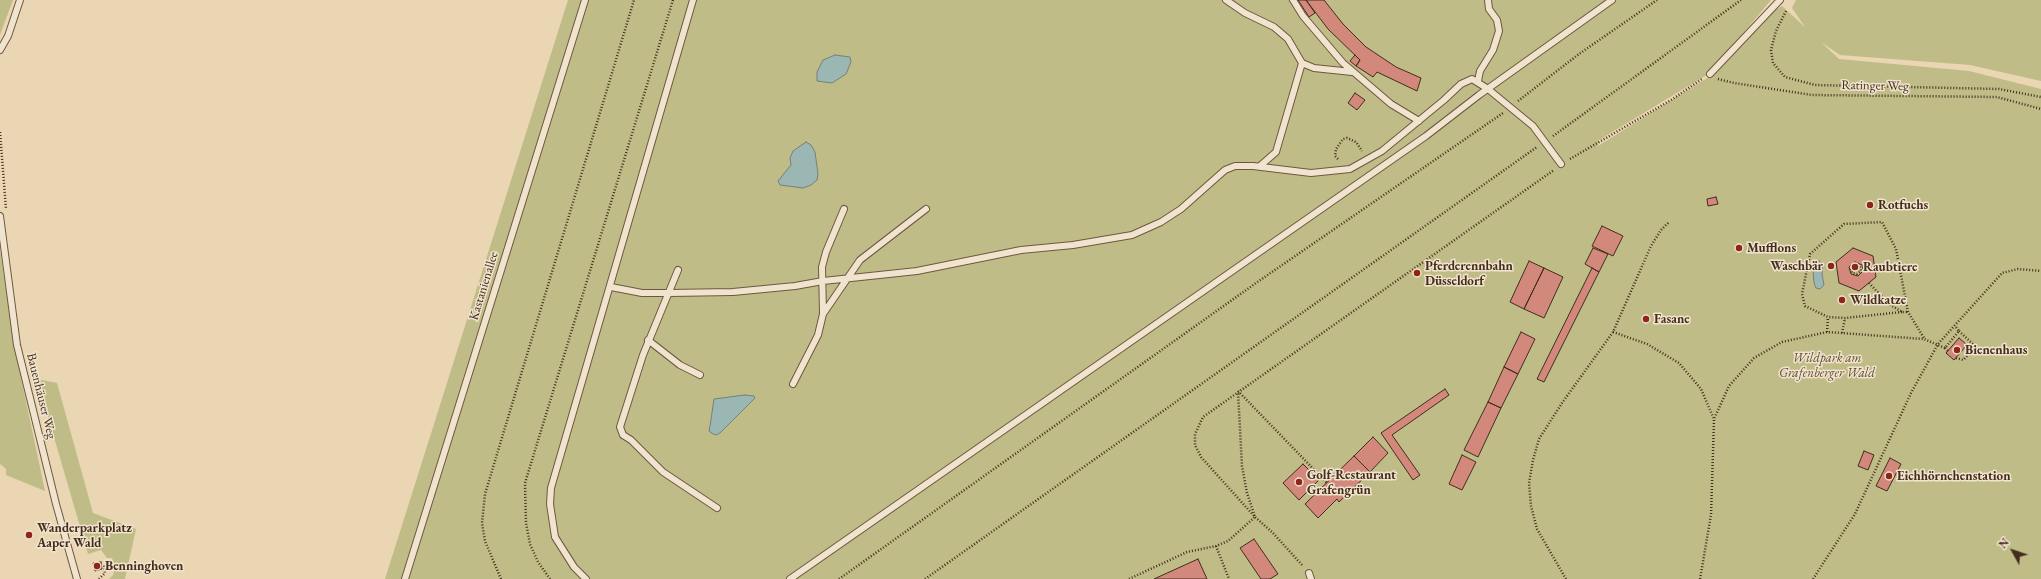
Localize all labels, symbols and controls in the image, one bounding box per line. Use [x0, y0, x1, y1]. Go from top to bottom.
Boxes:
street label: Ratinger Weg [1841, 78, 1909, 94]
place label: Rotfuchs [1878, 197, 1928, 213]
marker: Rotfuchs [1865, 200, 1875, 210]
place label: Mufflons [1747, 240, 1796, 256]
marker: Mufflons [1734, 243, 1744, 253]
street label: Kastanienallee [466, 250, 502, 322]
place label: Pferderennbahn Düsseldorf [1425, 258, 1513, 289]
place label: Waschbär [1770, 258, 1823, 274]
place label: Raubtiere [1863, 259, 1917, 275]
marker: Waschbär [1826, 261, 1836, 271]
marker: Raubtiere [1850, 262, 1860, 272]
marker: Pferderennbahn Düsseldorf [1412, 268, 1422, 278]
place label: Wildkatze [1850, 292, 1906, 308]
marker: Wildkatze [1837, 295, 1847, 305]
place label: Fasane [1654, 311, 1690, 327]
marker: Fasane [1641, 314, 1651, 324]
place label: Bienenhaus [1965, 342, 2027, 358]
marker: Bienenhaus [1952, 345, 1962, 355]
park label: Wildpark am Grafenberger Wald [1779, 350, 1875, 381]
street label: Bauenhäuser Weg [23, 351, 59, 441]
place label: Golf-Restaurant Grafengrün [1307, 467, 1396, 498]
place label: Eichhörnchenstation [1897, 468, 2010, 484]
marker: Eichhörnchenstation [1884, 471, 1894, 481]
marker: Golf-Restaurant Grafengrün [1294, 477, 1304, 487]
place label: Wanderparkplatz Aaper Wald [37, 520, 132, 551]
marker: Wanderparkplatz Aaper Wald [24, 530, 34, 540]
north arrow [1993, 531, 2033, 571]
text: N [1996, 535, 2012, 551]
place label: Benninghoven [105, 558, 183, 574]
marker: Benninghoven [92, 561, 102, 571]

